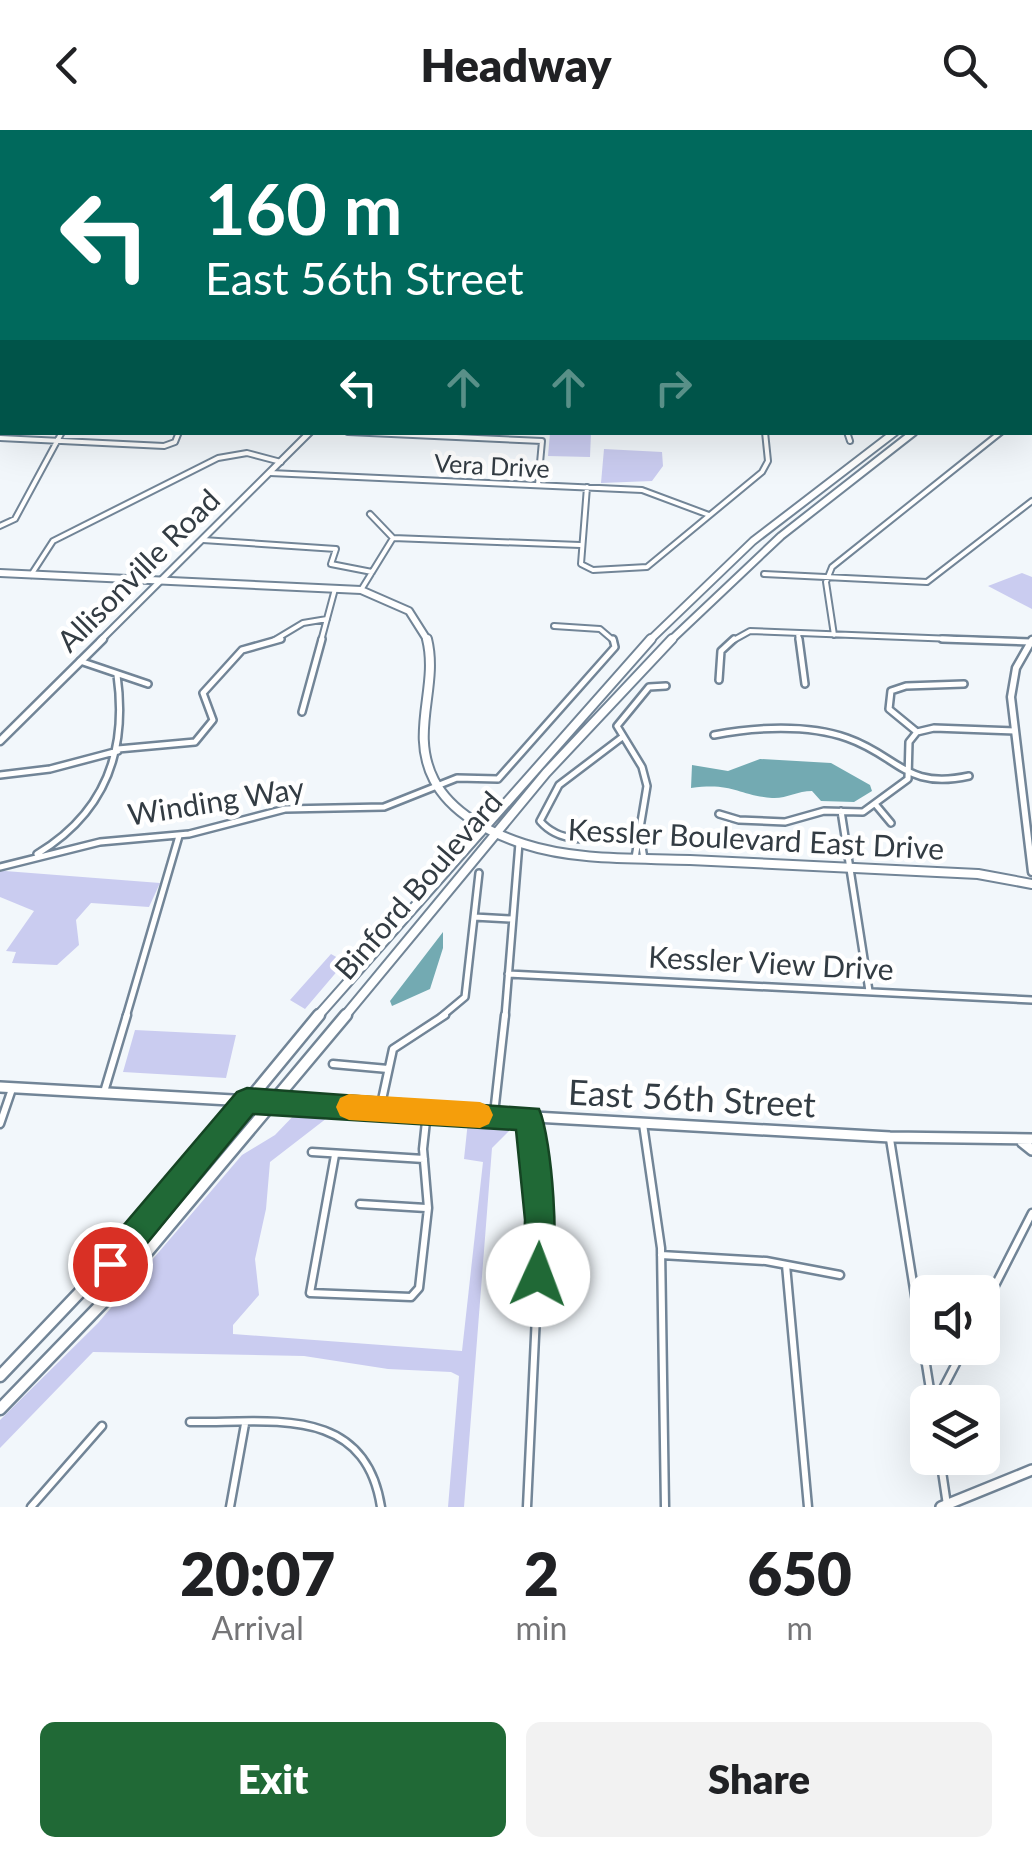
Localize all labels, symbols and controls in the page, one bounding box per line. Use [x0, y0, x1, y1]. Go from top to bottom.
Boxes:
icon: back [40, 38, 95, 93]
text: Headway [421, 38, 611, 92]
icon: search [937, 38, 992, 93]
text: 160 m [205, 166, 402, 250]
icon: left [40, 170, 170, 300]
text: East 56th Street [205, 251, 524, 305]
icon: left [331, 360, 386, 415]
icon: ahead [436, 360, 491, 415]
icon: ahead [541, 360, 596, 415]
icon: right [646, 360, 701, 415]
street label: Vera Drive [434, 447, 551, 483]
street label: Allisonville Road [49, 481, 226, 658]
street label: Winding Way [125, 768, 307, 832]
street label: Binford Boulevard [326, 783, 509, 986]
street label: Kessler Boulevard East Drive [567, 810, 945, 866]
street label: Kessler View Drive [647, 938, 895, 986]
street label: East 56th Street [567, 1070, 817, 1124]
pin [68, 1222, 153, 1307]
position arrow [486, 1223, 590, 1327]
icon: arrive [83, 1237, 138, 1292]
map controls [910, 1275, 1000, 1475]
button: sound [910, 1275, 1000, 1365]
button: layers [910, 1385, 1000, 1475]
text: 20:07 [180, 1537, 335, 1609]
text: 2 [524, 1537, 559, 1609]
text: 650 [747, 1537, 852, 1609]
text: Arrival [212, 1608, 304, 1647]
text: min [515, 1608, 567, 1647]
text: m [786, 1608, 813, 1647]
button: Exit [40, 1722, 506, 1837]
button: Share [526, 1722, 992, 1837]

